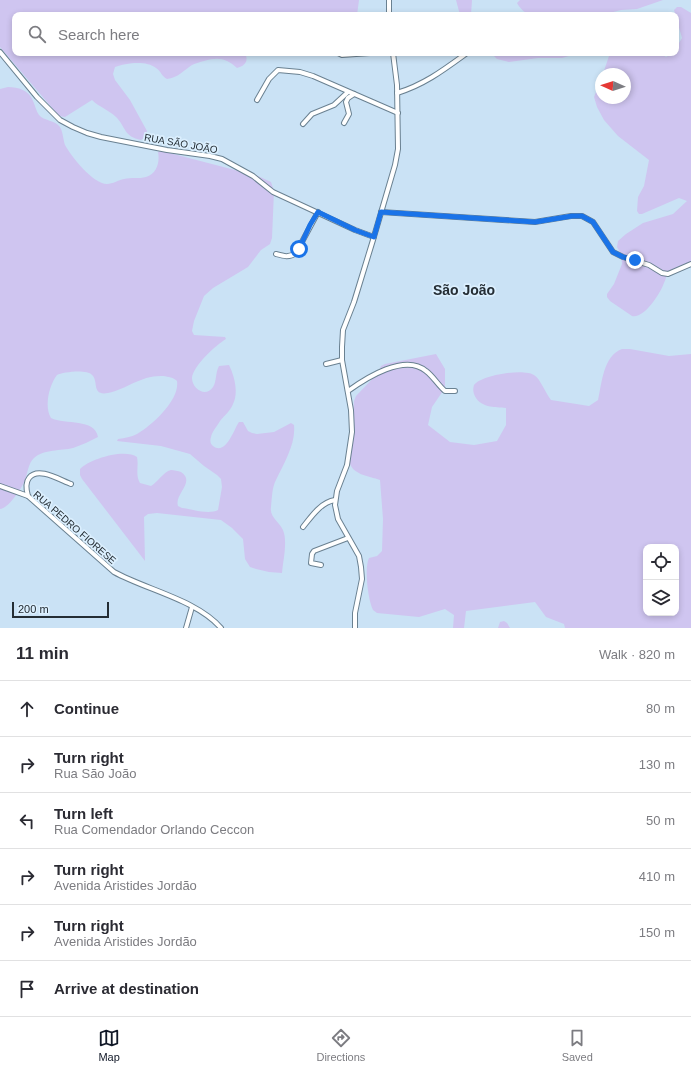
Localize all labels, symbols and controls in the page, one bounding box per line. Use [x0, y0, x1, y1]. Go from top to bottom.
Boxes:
search box [12, 12, 679, 56]
icon: search [26, 23, 48, 45]
text: Search here [58, 26, 140, 43]
north arrow [595, 68, 631, 104]
street label: RUA SÃO JOÃO [143, 131, 219, 155]
route start [290, 240, 308, 258]
route end [626, 251, 644, 269]
district label: São João [433, 282, 495, 298]
street label: RUA PEDRO FIORESE [31, 489, 118, 566]
map controls [643, 544, 679, 616]
button: locate [643, 544, 679, 580]
button: layers [643, 580, 679, 616]
scale bar [12, 600, 109, 619]
text: 200 m [18, 603, 49, 615]
text: 11 min [16, 644, 69, 663]
text: Walk · 820 m [599, 647, 675, 662]
icon: ahead [16, 698, 38, 720]
text: Continue [54, 700, 119, 717]
text: 80 m [646, 701, 675, 716]
text: Turn right [54, 749, 124, 766]
icon: right [16, 754, 38, 776]
text: 130 m [639, 757, 675, 772]
text: Rua São João [54, 766, 136, 781]
text: Turn left [54, 805, 113, 822]
icon: left [16, 810, 38, 832]
text: 50 m [646, 813, 675, 828]
text: Rua Comendador Orlando Ceccon [54, 822, 254, 837]
text: Turn right [54, 861, 124, 878]
icon: right [16, 866, 38, 888]
text: 410 m [639, 869, 675, 884]
text: Avenida Aristides Jordão [54, 878, 197, 893]
text: Turn right [54, 917, 124, 934]
icon: right [16, 922, 38, 944]
text: 150 m [639, 925, 675, 940]
text: Avenida Aristides Jordão [54, 934, 197, 949]
icon: arrive [16, 978, 38, 1000]
text: Arrive at destination [54, 980, 199, 997]
tab: Map [98, 1027, 120, 1063]
tab: Directions [316, 1027, 365, 1063]
tab: Saved [562, 1027, 593, 1063]

